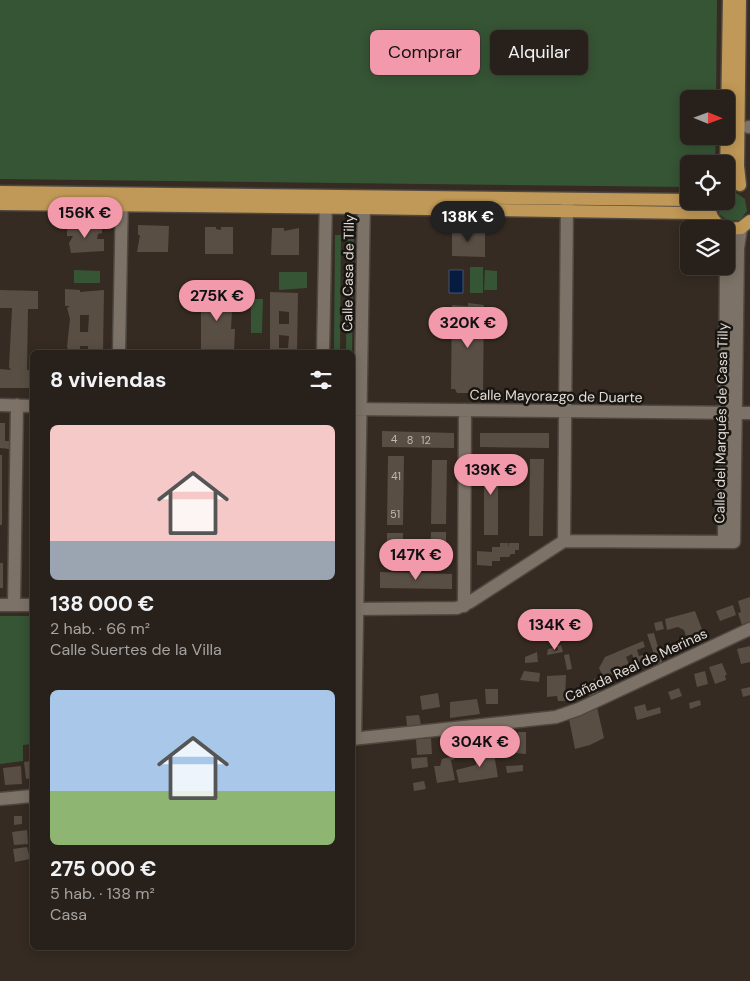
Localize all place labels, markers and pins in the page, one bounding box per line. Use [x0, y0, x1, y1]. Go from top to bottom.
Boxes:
pin: 156K € [44, 196, 126, 239]
pin: 138K € [427, 200, 509, 243]
pin: 275K € [176, 280, 258, 322]
pin: 320K € [427, 306, 509, 349]
pin: 139K € [450, 454, 532, 496]
pin: 147K € [375, 538, 457, 581]
pin: 134K € [514, 608, 596, 651]
pin: 304K € [439, 726, 521, 768]

